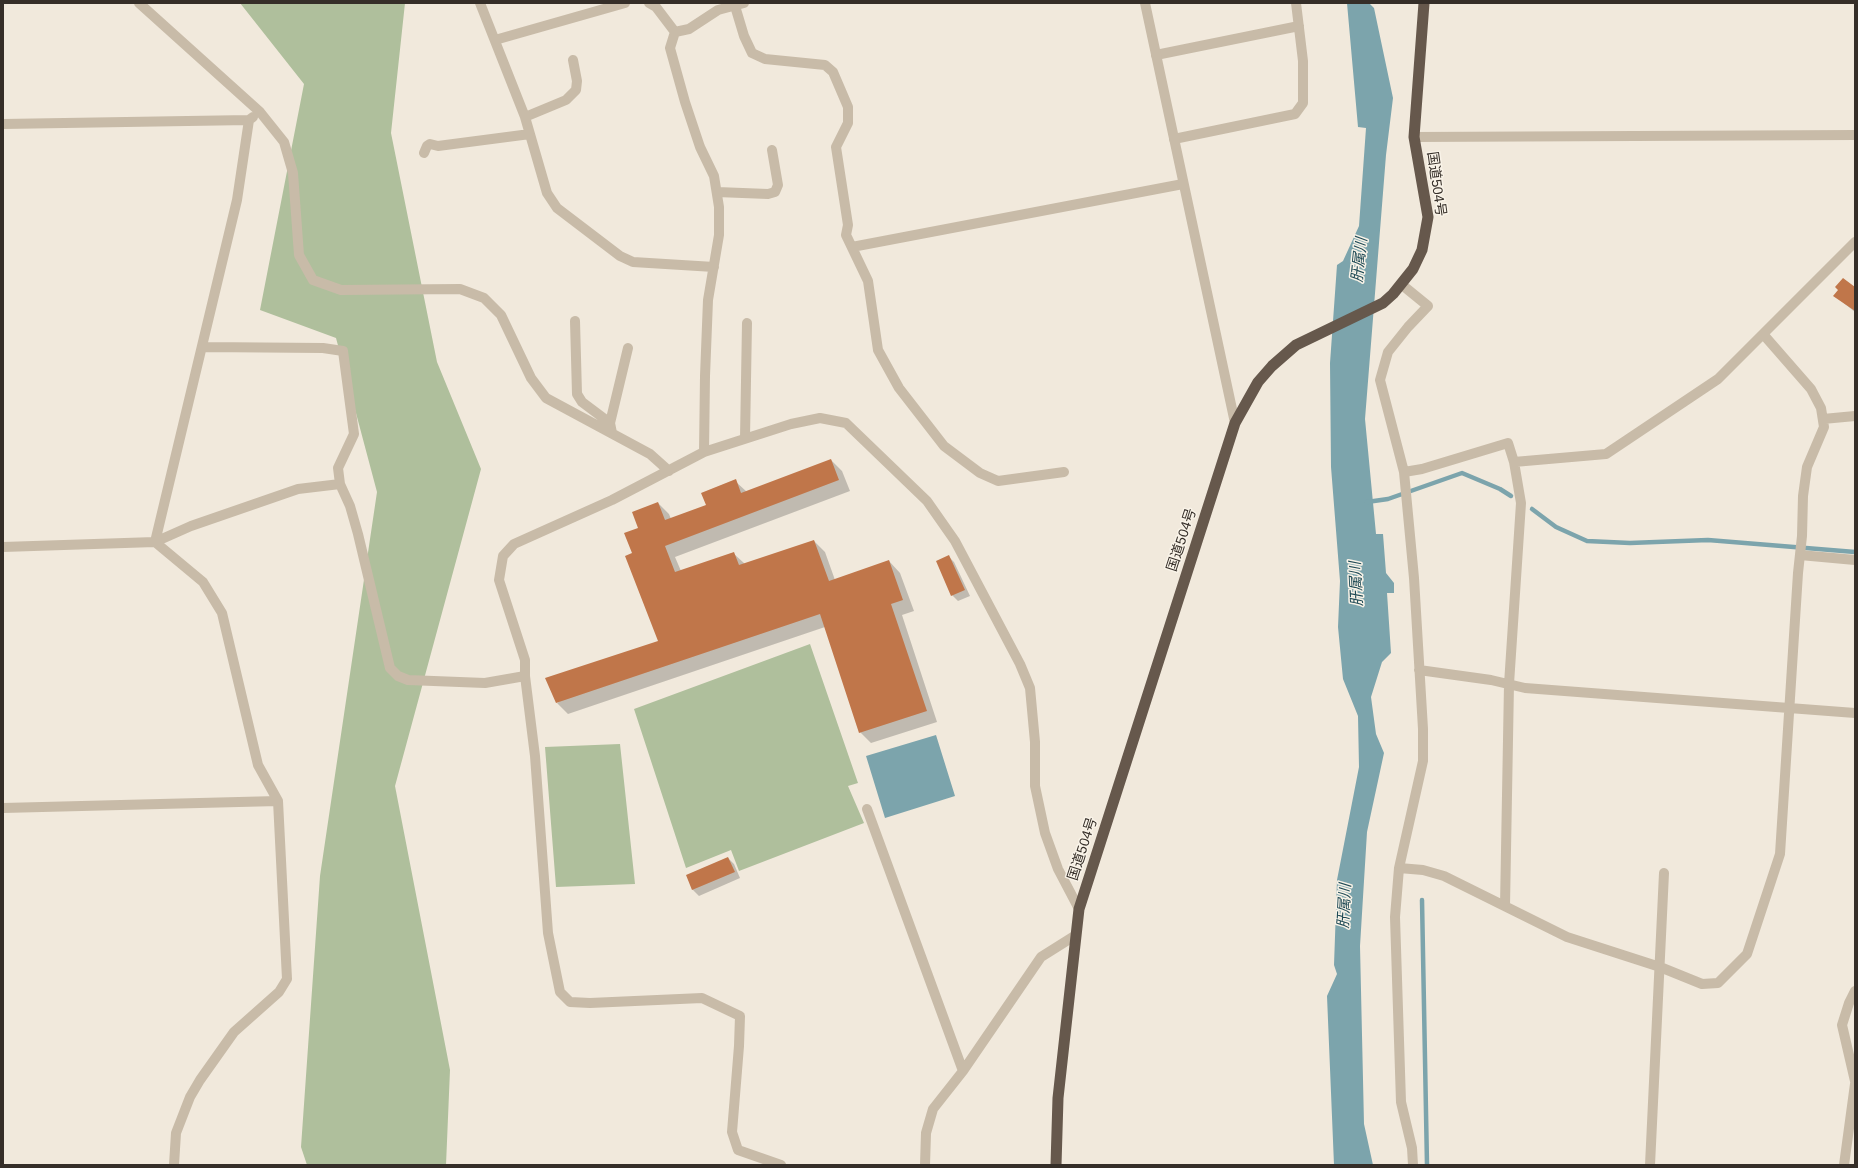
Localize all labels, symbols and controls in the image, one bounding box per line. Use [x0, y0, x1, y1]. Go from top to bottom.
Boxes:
street label: 国道504号 [1423, 150, 1449, 218]
water label: 肝属川 [1349, 237, 1371, 283]
street label: 国道504号 [1164, 506, 1200, 574]
water label: 肝属川 [1347, 561, 1367, 607]
street label: 国道504号 [1065, 815, 1101, 883]
water label: 肝属川 [1335, 883, 1355, 929]

